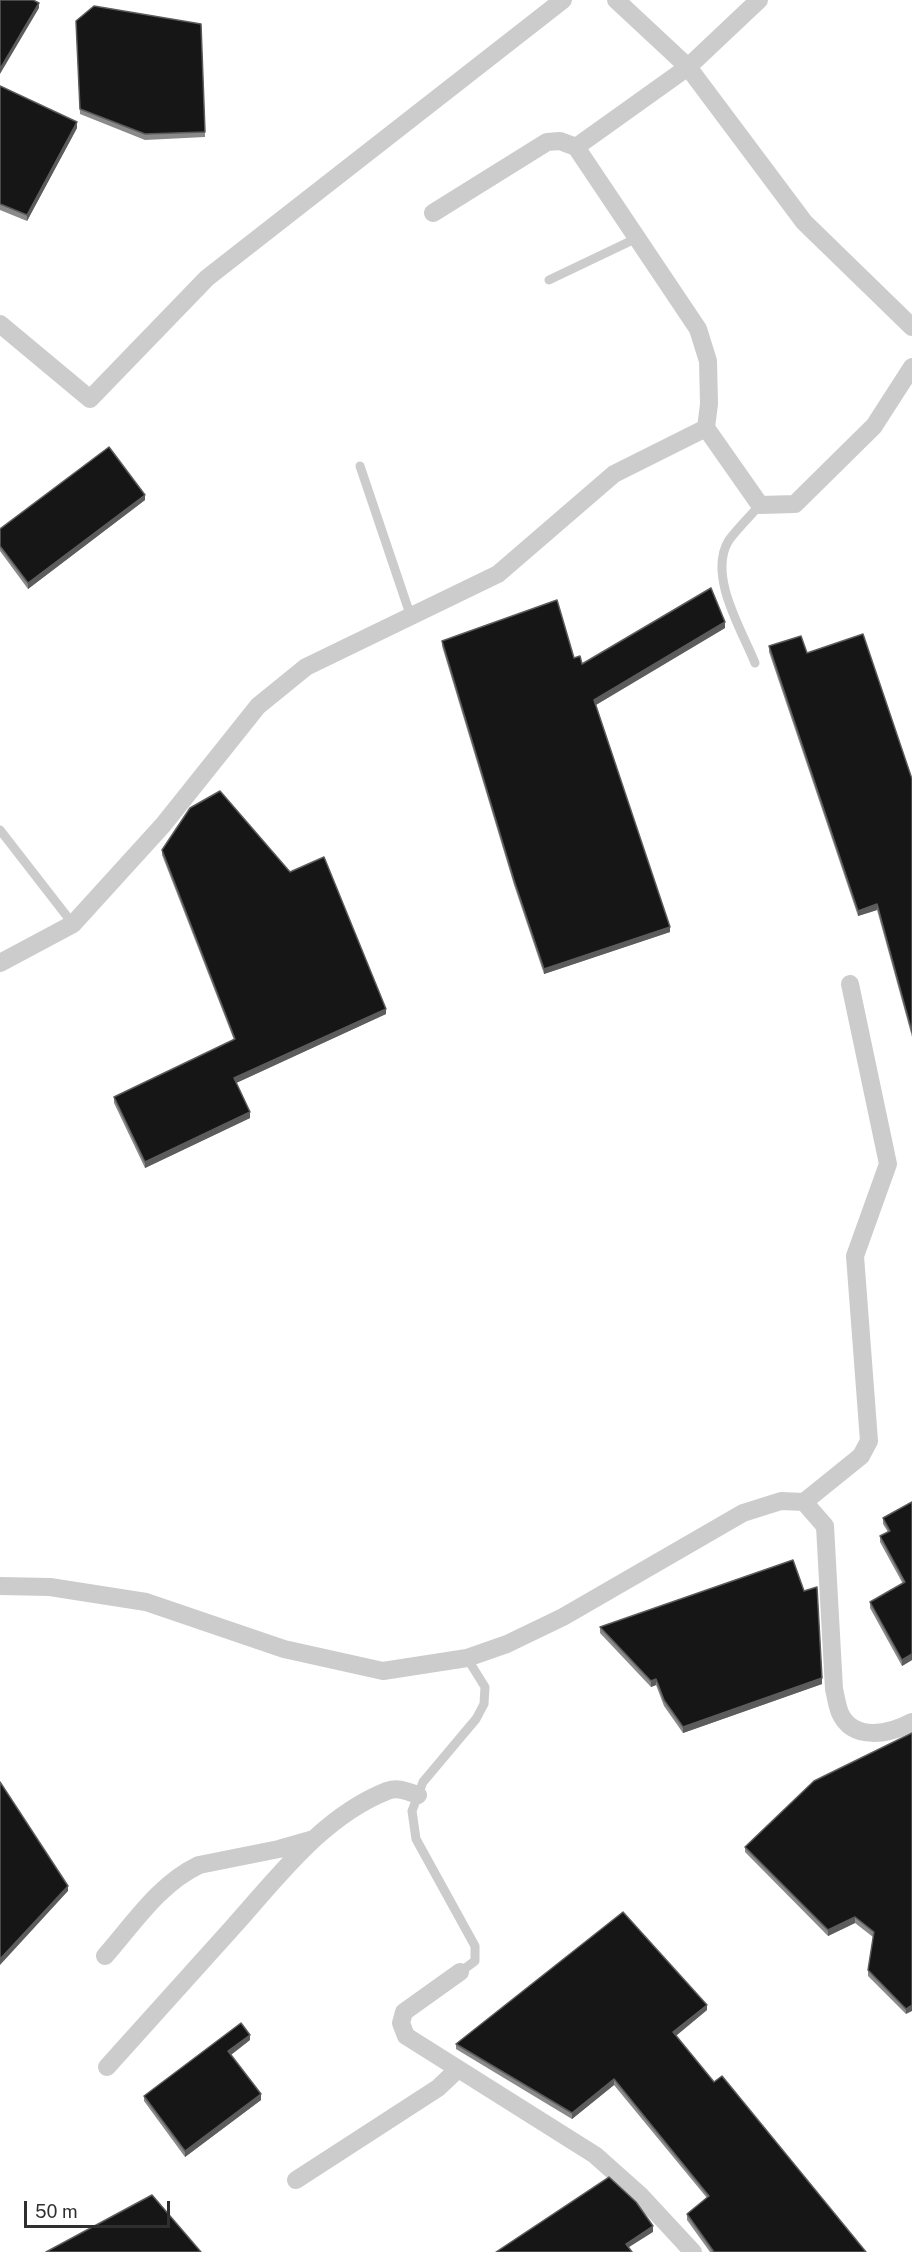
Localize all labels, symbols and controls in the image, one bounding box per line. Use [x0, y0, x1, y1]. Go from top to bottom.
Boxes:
scale bar [27, 2189, 172, 2227]
text: 50 m [35, 2201, 78, 2222]

